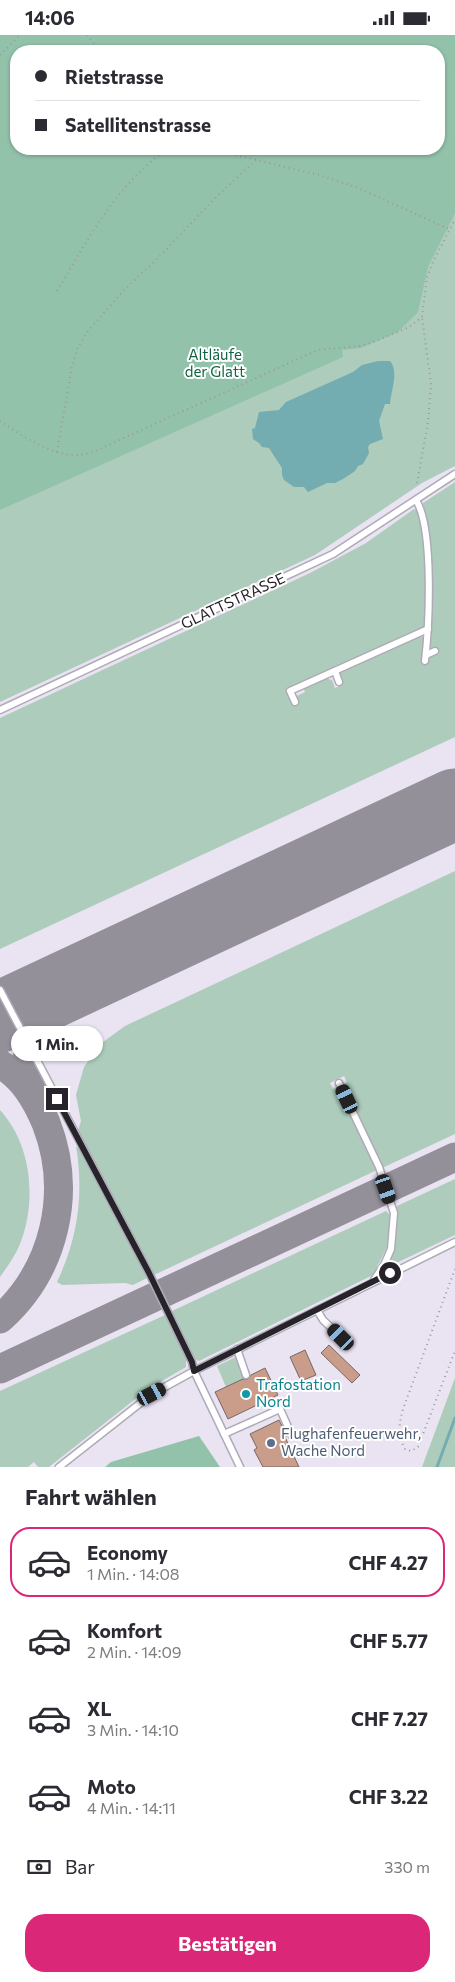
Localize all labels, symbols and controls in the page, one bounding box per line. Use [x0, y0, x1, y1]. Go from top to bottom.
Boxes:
text: 14:06 [25, 6, 75, 29]
text: Rietstrasse [65, 65, 163, 88]
text: Satellitenstrasse [65, 113, 211, 136]
park label: Altläufe der Glatt [185, 345, 245, 380]
street label: GLATTSTRASSE [178, 568, 288, 632]
callout: 1 Min. [11, 1027, 103, 1061]
text: 1 Min. [35, 1034, 79, 1053]
car [333, 1082, 360, 1116]
route end [46, 1088, 68, 1110]
car [374, 1172, 397, 1206]
route start [379, 1262, 401, 1284]
car [325, 1321, 356, 1353]
place label: Trafostation Nord [256, 1375, 341, 1410]
car [135, 1380, 168, 1408]
marker: Trafostation Nord [240, 1388, 252, 1400]
place label: Flughafenfeuerwehr, Wache Nord [281, 1424, 421, 1459]
marker: Flughafenfeuerwehr, Wache Nord [265, 1437, 277, 1449]
text: Fahrt wählen [25, 1483, 157, 1510]
icon: car [27, 1540, 72, 1585]
text: Economy [87, 1541, 168, 1564]
text: CHF 4.27 [348, 1551, 428, 1574]
text: 1 Min. · 14:08 [87, 1564, 180, 1583]
icon: car [27, 1618, 72, 1663]
text: Komfort [87, 1619, 162, 1642]
text: CHF 5.77 [350, 1629, 428, 1652]
text: 2 Min. · 14:09 [87, 1642, 182, 1661]
icon: car [27, 1696, 72, 1741]
text: XL [87, 1697, 112, 1720]
text: CHF 7.27 [351, 1707, 428, 1730]
text: 3 Min. · 14:10 [87, 1720, 179, 1739]
icon: car [27, 1774, 72, 1819]
text: Moto [87, 1775, 136, 1798]
text: CHF 3.22 [349, 1785, 428, 1808]
text: 4 Min. · 14:11 [87, 1798, 176, 1817]
icon: cash [25, 1853, 53, 1881]
text: Bar [65, 1855, 95, 1878]
text: 330 m [384, 1857, 430, 1876]
button: Bestätigen [25, 1914, 430, 1972]

